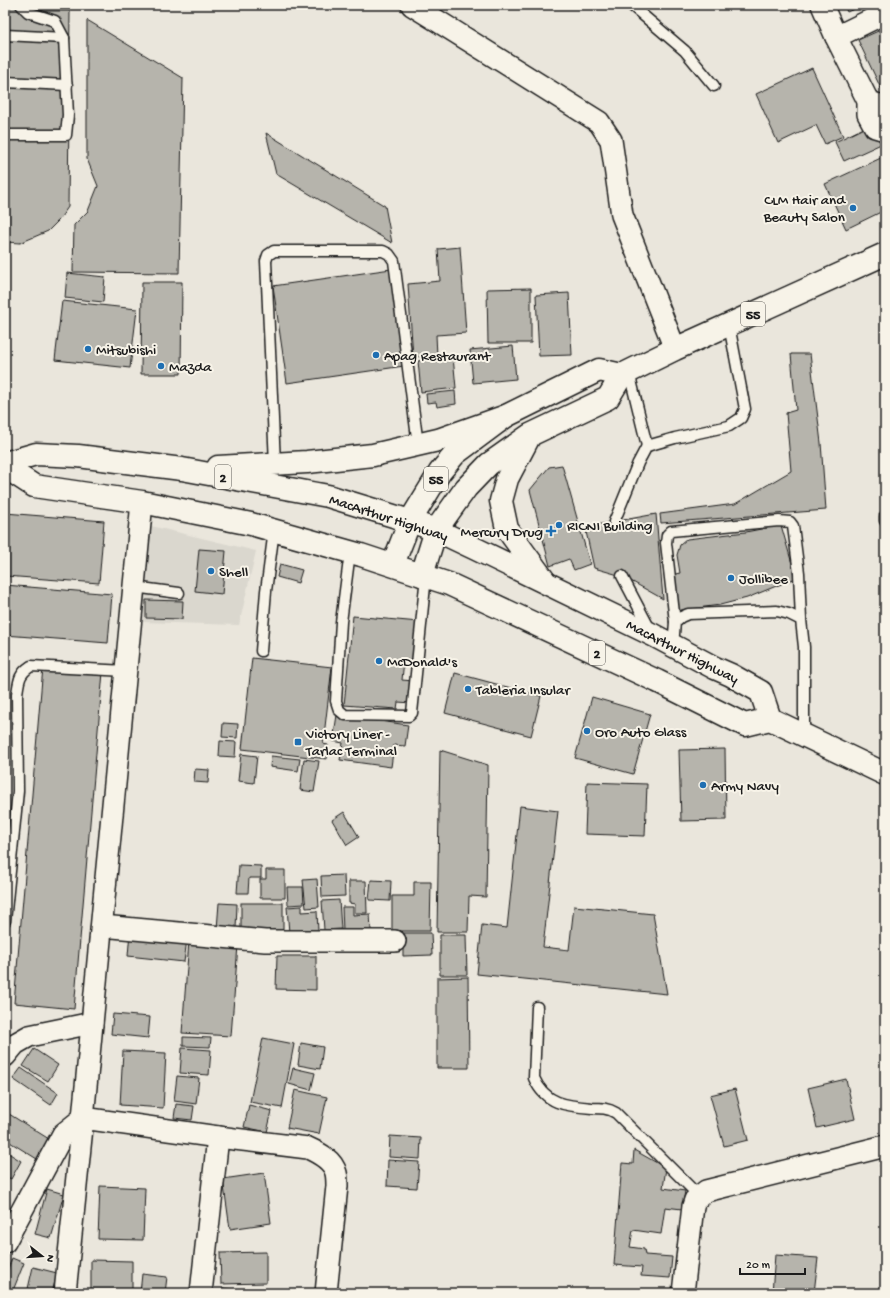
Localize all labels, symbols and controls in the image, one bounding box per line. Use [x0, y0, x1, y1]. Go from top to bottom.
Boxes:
place label: CLM Hair and Beauty Salon [763, 192, 846, 227]
marker: CLM Hair and Beauty Salon [848, 203, 858, 213]
road number: 55 [741, 302, 765, 326]
place label: Mitsubishi [96, 342, 156, 360]
marker: Mitsubishi [83, 344, 93, 354]
place label: Apag Restaurant [384, 348, 492, 366]
marker: Apag Restaurant [371, 350, 381, 360]
place label: Mazda [169, 359, 212, 377]
marker: Mazda [156, 361, 166, 371]
road number: 2 [215, 465, 231, 489]
road number: 55 [424, 467, 448, 491]
street label: MacArthur Highway [327, 491, 451, 547]
place label: RICNI Building [567, 518, 653, 536]
marker: RICNI Building [554, 520, 564, 530]
place label: Mercury Drug [461, 524, 543, 542]
marker: Mercury Drug [546, 526, 556, 536]
place label: Shell [219, 564, 248, 582]
marker: Shell [206, 566, 216, 576]
place label: Jollibee [739, 571, 788, 589]
marker: Jollibee [726, 573, 736, 583]
street label: MacArthur Highway [623, 617, 742, 689]
road number: 2 [589, 641, 605, 665]
place label: McDonald's [387, 654, 457, 672]
marker: McDonald's [374, 656, 384, 666]
place label: Tableria Insular [475, 682, 571, 700]
marker: Tableria Insular [463, 684, 473, 694]
place label: Oro Auto Glass [595, 724, 687, 742]
place label: Victory Liner - Tarlac Terminal [305, 726, 397, 761]
marker: Oro Auto Glass [582, 726, 592, 736]
marker: Victory Liner - Tarlac Terminal [293, 737, 303, 747]
place label: Army Navy [711, 778, 779, 796]
marker: Army Navy [698, 780, 708, 790]
north arrow [22, 1236, 62, 1276]
scale bar [740, 1250, 805, 1276]
text: N [43, 1253, 56, 1264]
text: 20 m [746, 1259, 771, 1273]

